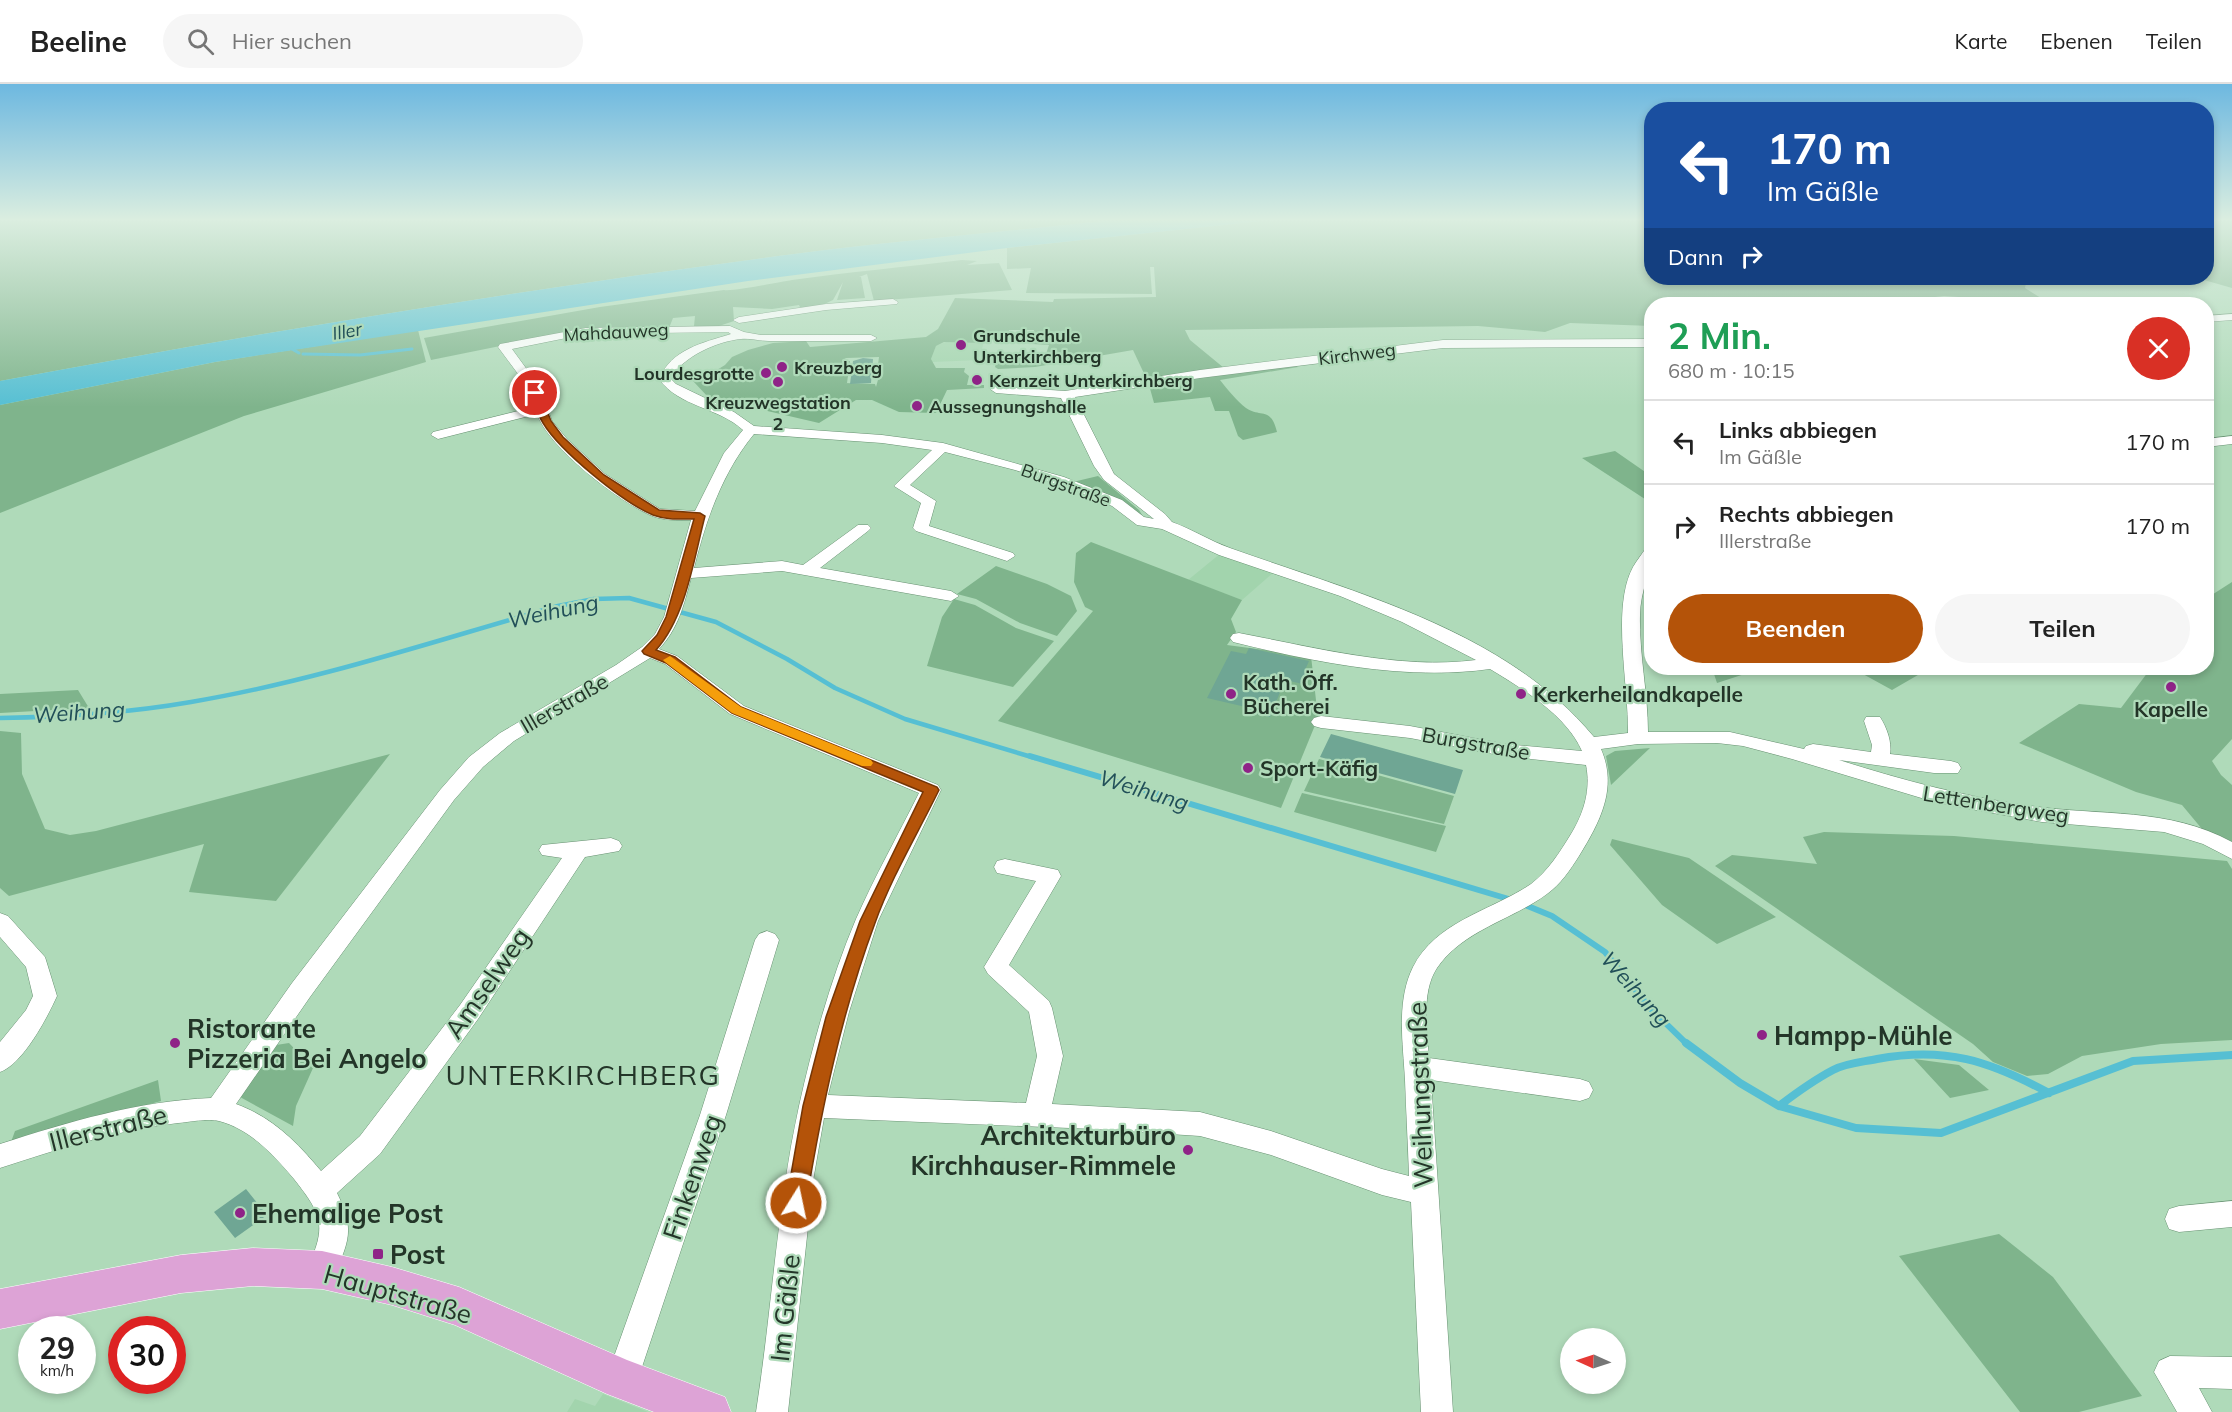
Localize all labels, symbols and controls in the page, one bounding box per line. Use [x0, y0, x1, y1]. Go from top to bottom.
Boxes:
search box [163, 14, 583, 68]
text: Beeline [30, 24, 127, 59]
icon: search [184, 25, 217, 58]
text: Hier suchen [232, 27, 352, 55]
text: Karte [1955, 28, 2007, 54]
text: Ebenen [2040, 28, 2113, 54]
text: Teilen [2146, 28, 2202, 54]
text: 170 m [1767, 122, 1892, 175]
icon: left [1668, 126, 1746, 204]
text: Im Gäßle [1767, 174, 1879, 208]
icon: right [1735, 240, 1768, 273]
text: Dann [1668, 243, 1723, 271]
text: 2 Min. [1668, 313, 1771, 358]
water label: Iller [330, 317, 365, 345]
button: close [2127, 317, 2190, 380]
street label: Mahdauweg [563, 318, 669, 346]
place label: Grundschule Unterkirchberg [973, 324, 1101, 368]
marker: Grundschule Unterkirchberg [954, 338, 968, 352]
street label: Kirchweg [1317, 338, 1397, 370]
place label: Kreuzberg [794, 356, 882, 379]
text: 680 m · 10:15 [1668, 358, 1794, 383]
marker: Kreuzberg [775, 360, 789, 374]
place label: Lourdesgrotte [634, 362, 754, 385]
marker: Lourdesgrotte [759, 366, 773, 380]
pin [509, 367, 560, 418]
place label: Kernzeit Unterkirchberg [989, 369, 1193, 392]
marker: Kernzeit Unterkirchberg [970, 373, 984, 387]
marker: Kreuzwegstation 2 [771, 375, 785, 389]
icon: arrive [518, 376, 551, 409]
place label: Kreuzwegstation 2 [705, 391, 851, 435]
place label: Aussegnungshalle [929, 395, 1086, 418]
marker: Aussegnungshalle [910, 399, 924, 413]
text: Links abbiegen [1719, 416, 1877, 444]
icon: left [1668, 426, 1701, 459]
text: 170 m [2125, 428, 2190, 456]
text: Im Gäßle [1719, 444, 1802, 469]
street label: Burgstraße [1018, 458, 1114, 512]
text: Rechts abbiegen [1719, 500, 1894, 528]
icon: right [1668, 510, 1701, 543]
text: 170 m [2125, 512, 2190, 540]
text: Illerstraße [1719, 528, 1811, 553]
water label: Weihung [505, 588, 601, 634]
button: Beenden [1668, 594, 1923, 663]
button: Teilen [1935, 594, 2190, 663]
street label: Illerstraße [516, 668, 612, 738]
place label: Kath. Öff. Bücherei [1243, 669, 1338, 719]
marker: Kapelle [2164, 680, 2178, 694]
place label: Kerkerheilandkapelle [1533, 681, 1743, 707]
marker: Kath. Öff. Bücherei [1224, 687, 1238, 701]
marker: Kerkerheilandkapelle [1514, 687, 1528, 701]
water label: Weihung [32, 695, 126, 729]
place label: Kapelle [2134, 696, 2208, 722]
street label: Burgstraße [1420, 721, 1532, 765]
place label: Sport-Käfig [1260, 755, 1378, 781]
marker: Sport-Käfig [1241, 761, 1255, 775]
water label: Weihung [1096, 763, 1192, 817]
street label: Lettenbergweg [1921, 780, 2071, 828]
street label: Amselweg [437, 921, 537, 1045]
water label: Weihung [1595, 945, 1677, 1033]
street label: Weihungstraße [1400, 1001, 1440, 1189]
place label: Ristorante Pizzeria Bei Angelo [187, 1012, 427, 1075]
place label: Hampp-Mühle [1774, 1019, 1952, 1052]
marker: Hampp-Mühle [1755, 1028, 1769, 1042]
marker: Ristorante Pizzeria Bei Angelo [168, 1036, 182, 1050]
district label: UNTERKIRCHBERG [445, 1057, 721, 1092]
street label: Illerstraße [46, 1097, 170, 1159]
street label: Finkenweg [655, 1110, 729, 1244]
place label: Architekturbüro Kirchhauser-Rimmele [910, 1119, 1176, 1182]
marker: Architekturbüro Kirchhauser-Rimmele [1181, 1143, 1195, 1157]
position arrow [764, 1171, 828, 1235]
place label: Ehemalige Post [252, 1197, 443, 1230]
marker: Ehemalige Post [233, 1206, 247, 1220]
place label: Post [390, 1238, 445, 1271]
marker: Post [371, 1247, 385, 1261]
street label: Im Gäßle [763, 1253, 807, 1363]
street label: Hauptstraße [320, 1257, 476, 1331]
speed limit sign: 30 [108, 1316, 186, 1394]
north arrow [1560, 1328, 1626, 1394]
map controls [1560, 1328, 1626, 1394]
text: 29 [39, 1329, 75, 1367]
text: km/h [40, 1361, 74, 1380]

